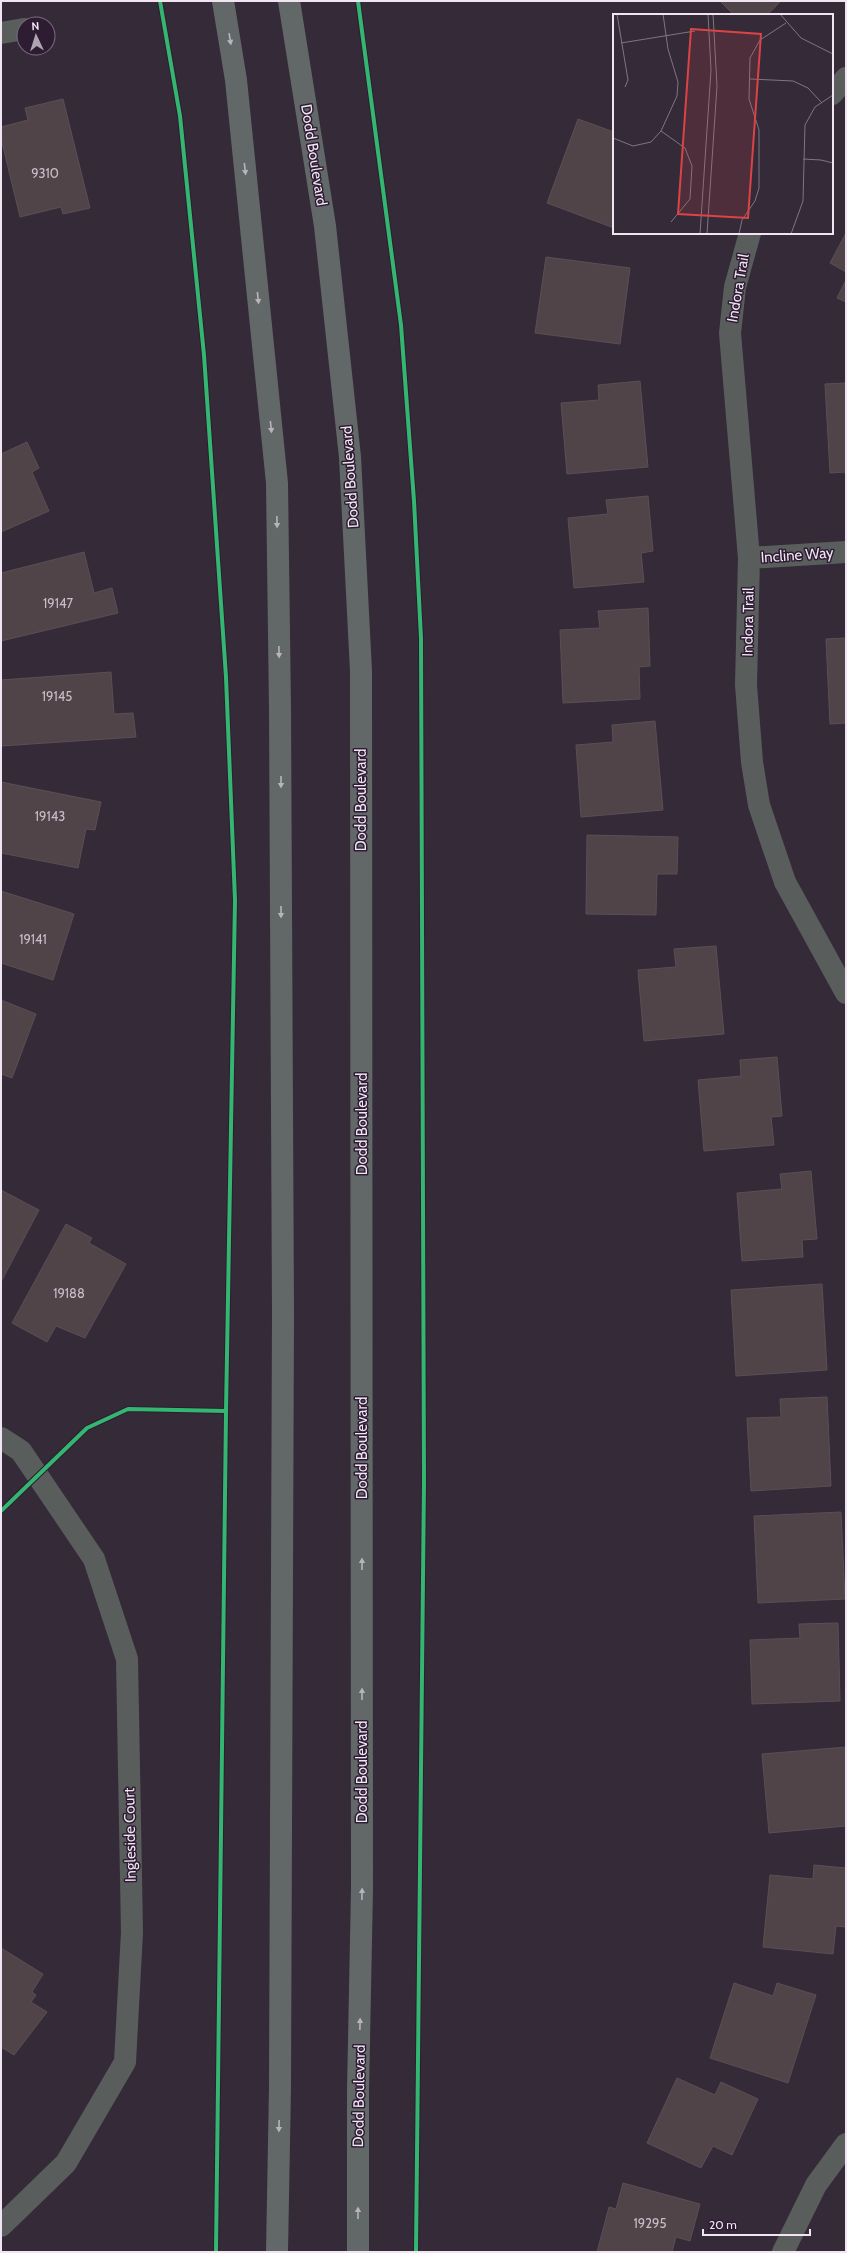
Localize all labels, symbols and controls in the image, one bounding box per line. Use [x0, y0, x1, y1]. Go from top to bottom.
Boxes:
inset map [613, 14, 833, 234]
north arrow [16, 16, 56, 56]
text: N [31, 19, 40, 33]
one-way arrow [227, 33, 233, 46]
street label: Dodd Boulevard [297, 103, 331, 207]
one-way arrow [242, 162, 248, 175]
house number: 9310 [31, 165, 59, 181]
street label: Indora Trail [723, 252, 753, 324]
one-way arrow [255, 292, 261, 304]
one-way arrow [268, 421, 274, 433]
street label: Dodd Boulevard [337, 425, 363, 529]
one-way arrow [274, 516, 280, 529]
street label: Incline Way [760, 543, 835, 567]
street label: Indora Trail [738, 587, 758, 657]
house number: 19147 [43, 595, 73, 611]
one-way arrow [276, 646, 282, 659]
house number: 19145 [42, 688, 72, 704]
street label: Dodd Boulevard [352, 749, 370, 851]
one-way arrow [278, 776, 284, 789]
house number: 19143 [35, 808, 65, 824]
one-way arrow [278, 906, 284, 919]
house number: 19141 [19, 931, 47, 947]
street label: Dodd Boulevard [353, 1073, 371, 1175]
house number: 19188 [53, 1285, 85, 1301]
street label: Dodd Boulevard [353, 1397, 371, 1499]
one-way arrow [359, 1557, 365, 1570]
one-way arrow [359, 1687, 365, 1700]
street label: Dodd Boulevard [353, 1721, 371, 1823]
street label: Ingleside Court [120, 1788, 140, 1882]
one-way arrow [359, 1887, 365, 1900]
one-way arrow [356, 2018, 363, 2030]
street label: Dodd Boulevard [349, 2045, 369, 2147]
one-way arrow [276, 2120, 283, 2132]
one-way arrow [355, 2206, 361, 2219]
scale bar [703, 2211, 810, 2237]
house number: 19295 [634, 2215, 666, 2231]
text: 20 m [709, 2217, 737, 2232]

